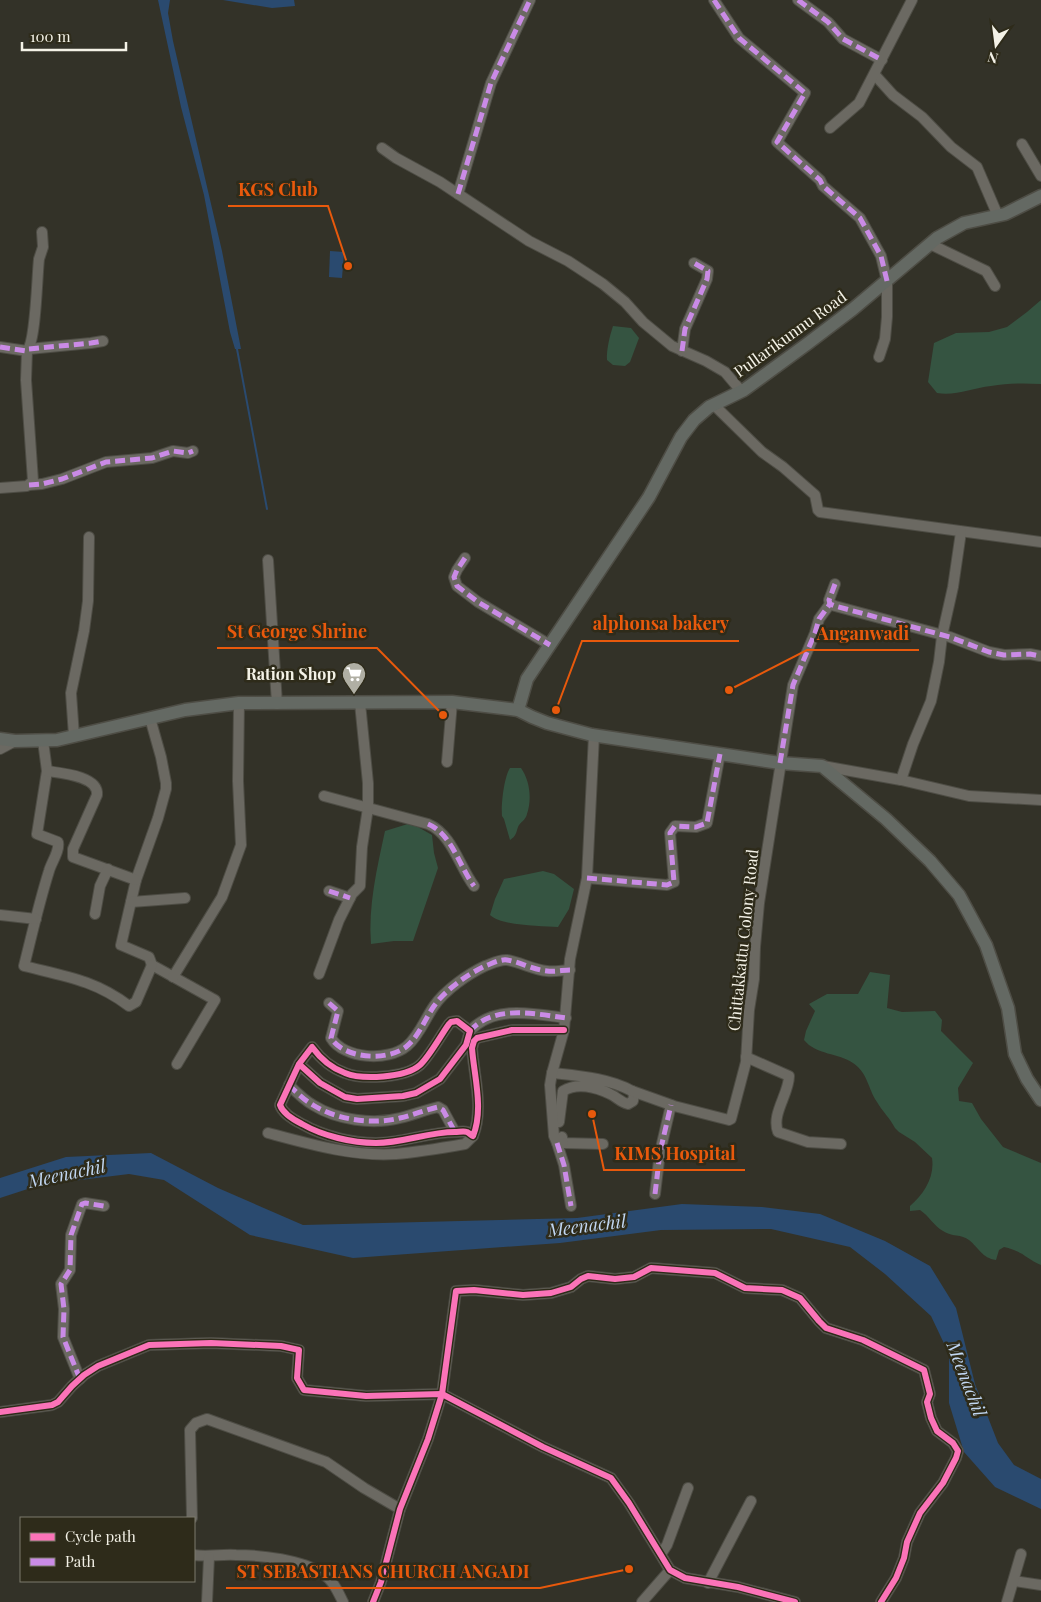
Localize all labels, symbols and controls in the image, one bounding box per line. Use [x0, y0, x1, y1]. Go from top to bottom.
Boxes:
scale bar [22, 20, 126, 52]
north arrow [971, 20, 1021, 70]
text: 100 m [30, 26, 71, 46]
text: N [986, 48, 1000, 69]
callout: KGS Club [228, 173, 328, 206]
text: KGS Club [238, 177, 318, 201]
street label: Pullarikunnu Road [729, 286, 850, 382]
callout: alphonsa bakery [582, 608, 739, 641]
text: alphonsa bakery [593, 611, 730, 635]
callout: St George Shrine [217, 615, 377, 648]
callout: Anganwadi [807, 617, 919, 650]
text: St George Shrine [227, 619, 367, 643]
text: Anganwadi [816, 621, 910, 645]
supermarket icon: Ration Shop [341, 661, 367, 695]
place label: Ration Shop [246, 663, 336, 684]
street label: Chittakkattu Colony Road [723, 848, 763, 1032]
callout: KIMS Hospital [604, 1137, 745, 1170]
text: KIMS Hospital [614, 1141, 736, 1165]
water label: Meenachil [25, 1153, 109, 1193]
water label: Meenachil [545, 1208, 628, 1242]
water label: Meenachil [941, 1337, 993, 1421]
legend [20, 1517, 195, 1582]
text: Cycle path [65, 1526, 136, 1546]
text: Path [65, 1551, 95, 1571]
callout: ST SEBASTIANS CHURCH ANGADI [226, 1555, 540, 1588]
text: ST SEBASTIANS CHURCH ANGADI [236, 1559, 530, 1583]

